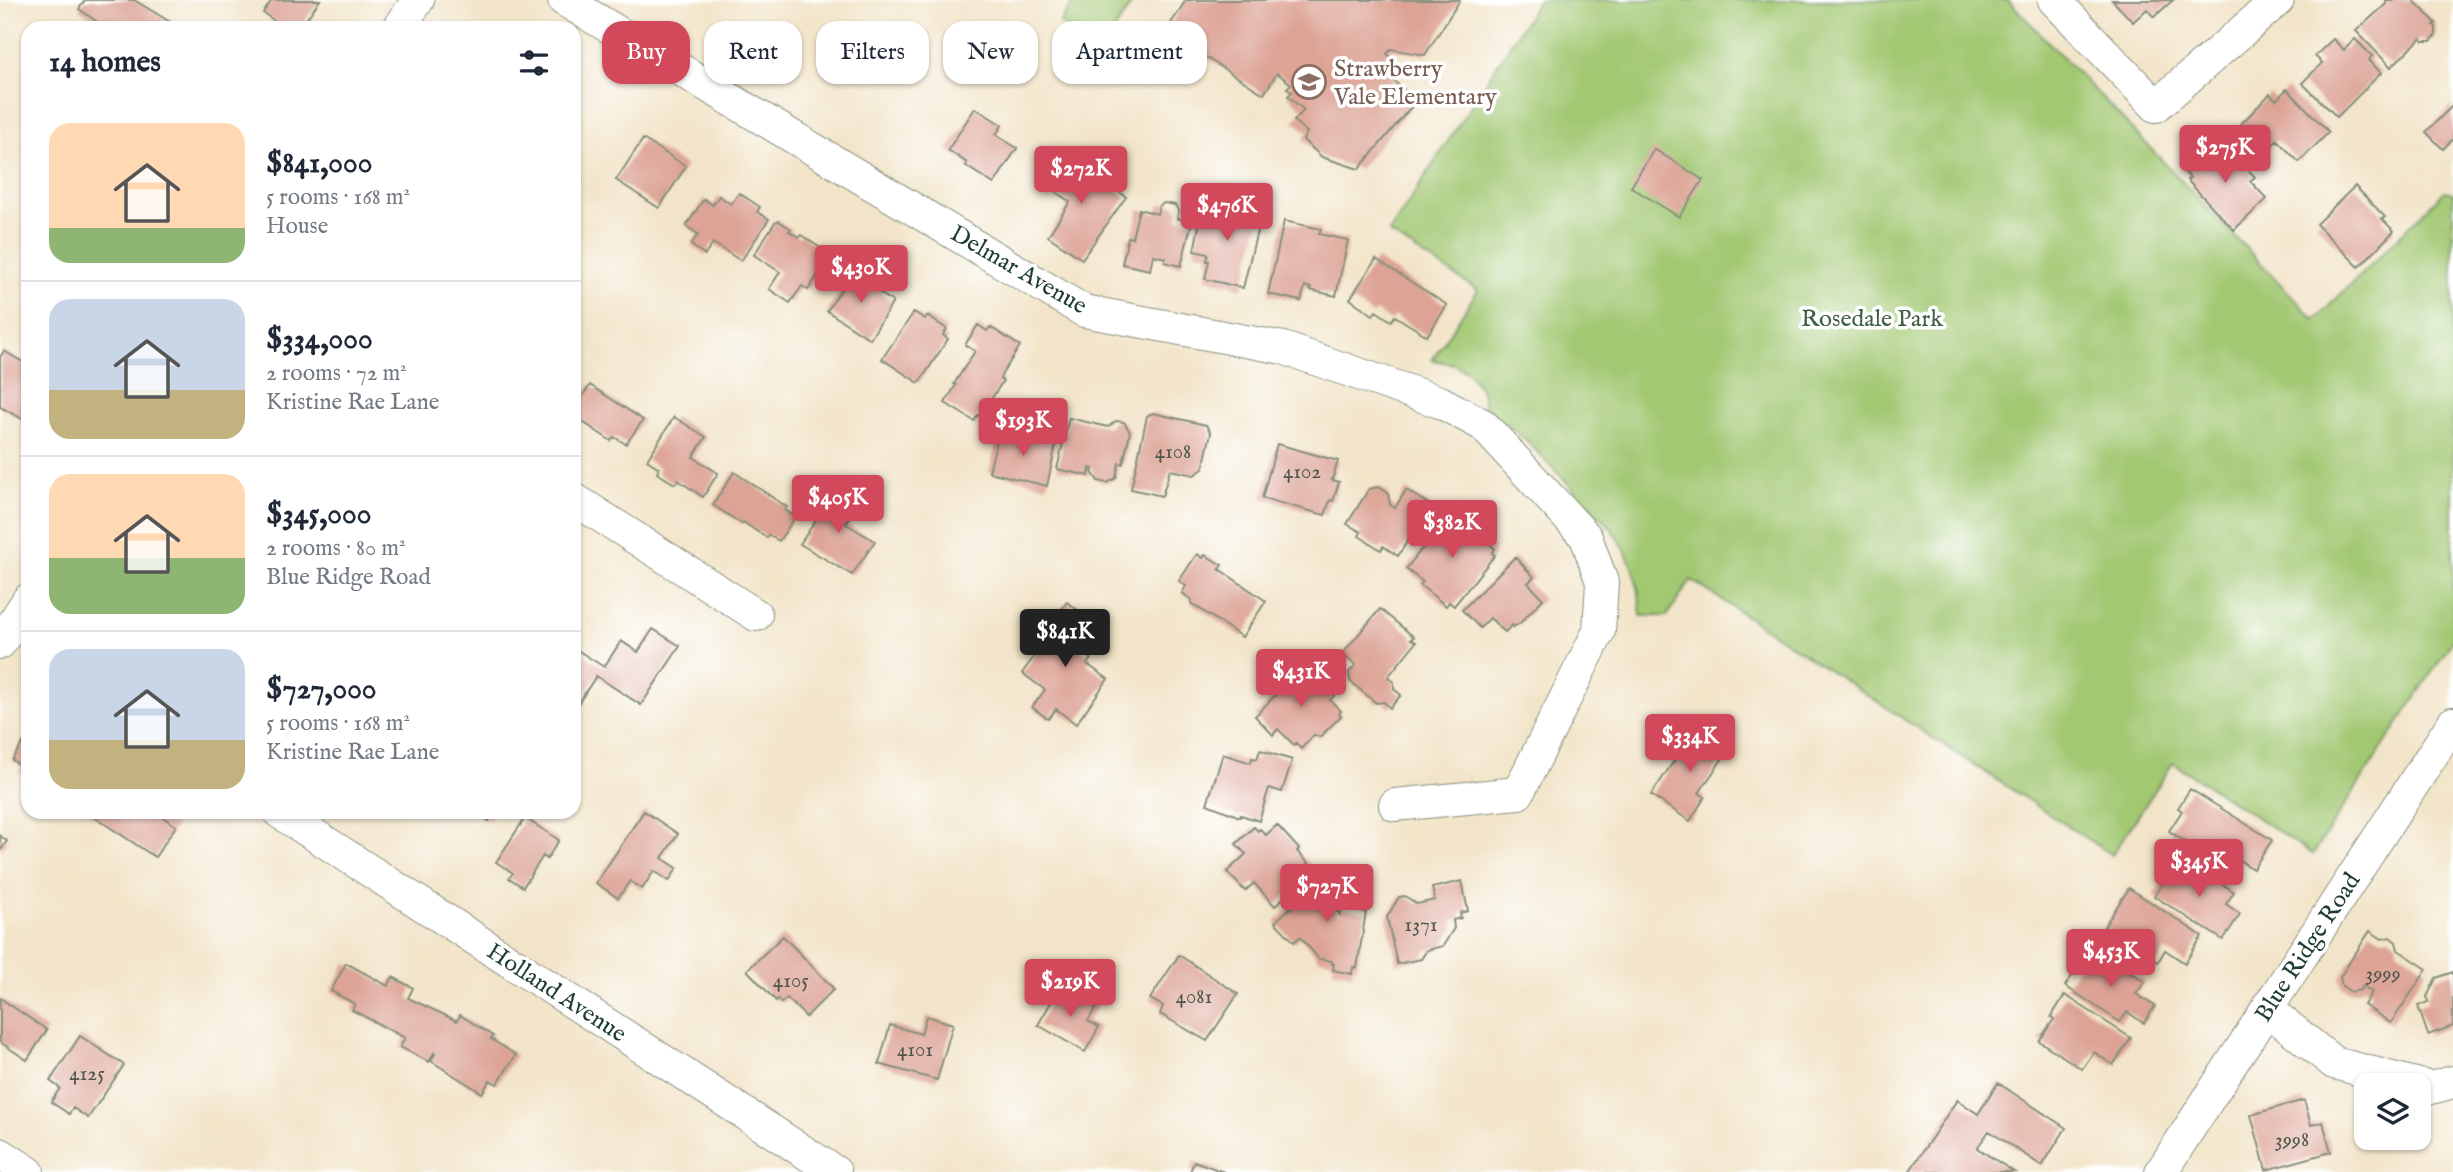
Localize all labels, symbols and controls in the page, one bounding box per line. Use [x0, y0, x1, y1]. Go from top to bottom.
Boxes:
chip: Buy [602, 21, 690, 84]
chip: Rent [704, 21, 802, 84]
chip: Filters [816, 21, 929, 84]
chip: New [943, 21, 1038, 84]
chip: Apartment [1052, 21, 1207, 84]
text: 14 homes [49, 44, 161, 82]
icon: filters [515, 44, 553, 82]
place label: Strawberry Vale Elementary [1333, 54, 1497, 113]
school or university icon: Strawberry Vale Elementary [1290, 63, 1328, 101]
pin: $275K [2176, 125, 2274, 185]
text: $275K [2196, 133, 2255, 162]
text: $841,000 [266, 145, 372, 183]
pin: $272K [1032, 146, 1130, 206]
icon: home [105, 151, 189, 235]
text: $272K [1050, 154, 1112, 183]
text: 5 rooms · 168 m² [266, 183, 410, 212]
pin: $476K [1178, 184, 1276, 243]
text: $476K [1197, 191, 1257, 220]
text: House [266, 212, 328, 241]
street label: Delmar Avenue [944, 219, 1092, 322]
pin: $430K [812, 246, 910, 305]
text: $430K [831, 253, 891, 282]
park label: Rosedale Park [1801, 304, 1943, 335]
text: $334,000 [266, 321, 373, 359]
icon: home [105, 327, 189, 411]
text: 2 rooms · 72 m² [266, 359, 407, 388]
text: Kristine Rae Lane [266, 388, 439, 417]
pin: $193K [974, 398, 1072, 458]
text: $193K [995, 406, 1051, 435]
house number: 4108 [1155, 439, 1191, 466]
house number: 4102 [1283, 459, 1321, 486]
pin: $405K [789, 476, 887, 535]
text: $405K [808, 483, 868, 512]
text: $345,000 [266, 496, 371, 534]
pin: $382K [1403, 500, 1501, 560]
icon: home [105, 502, 189, 586]
text: $382K [1423, 508, 1481, 537]
text: 2 rooms · 80 m² [266, 534, 406, 563]
text: Blue Ridge Road [266, 563, 431, 592]
pin: $841K [1016, 610, 1114, 669]
text: $841K [1036, 617, 1094, 646]
pin: $431K [1252, 650, 1350, 709]
text: $431K [1272, 657, 1330, 686]
text: $727,000 [266, 671, 377, 709]
icon: home [105, 677, 189, 761]
text: 5 rooms · 168 m² [266, 709, 410, 738]
pin: $334K [1641, 714, 1739, 774]
text: $334K [1661, 722, 1719, 751]
text: Kristine Rae Lane [266, 738, 439, 767]
pin: $345K [2150, 839, 2248, 899]
text: $345K [2170, 847, 2228, 876]
pin: $727K [1278, 864, 1376, 924]
street label: Blue Ridge Road [2248, 867, 2368, 1028]
text: $727K [1296, 872, 1358, 901]
house number: 1371 [1404, 912, 1438, 939]
pin: $453K [2062, 930, 2160, 989]
street label: Holland Avenue [480, 936, 632, 1050]
text: $453K [2082, 937, 2140, 966]
pin: $219K [1021, 960, 1119, 1019]
house number: 3999 [2365, 961, 2401, 988]
text: $219K [1041, 967, 1099, 996]
house number: 4105 [773, 968, 809, 995]
house number: 4081 [1176, 984, 1212, 1011]
house number: 4101 [897, 1037, 933, 1064]
house number: 4125 [69, 1061, 105, 1088]
map controls [2354, 1073, 2431, 1150]
button: layers [2354, 1073, 2431, 1150]
house number: 3998 [2275, 1127, 2309, 1154]

